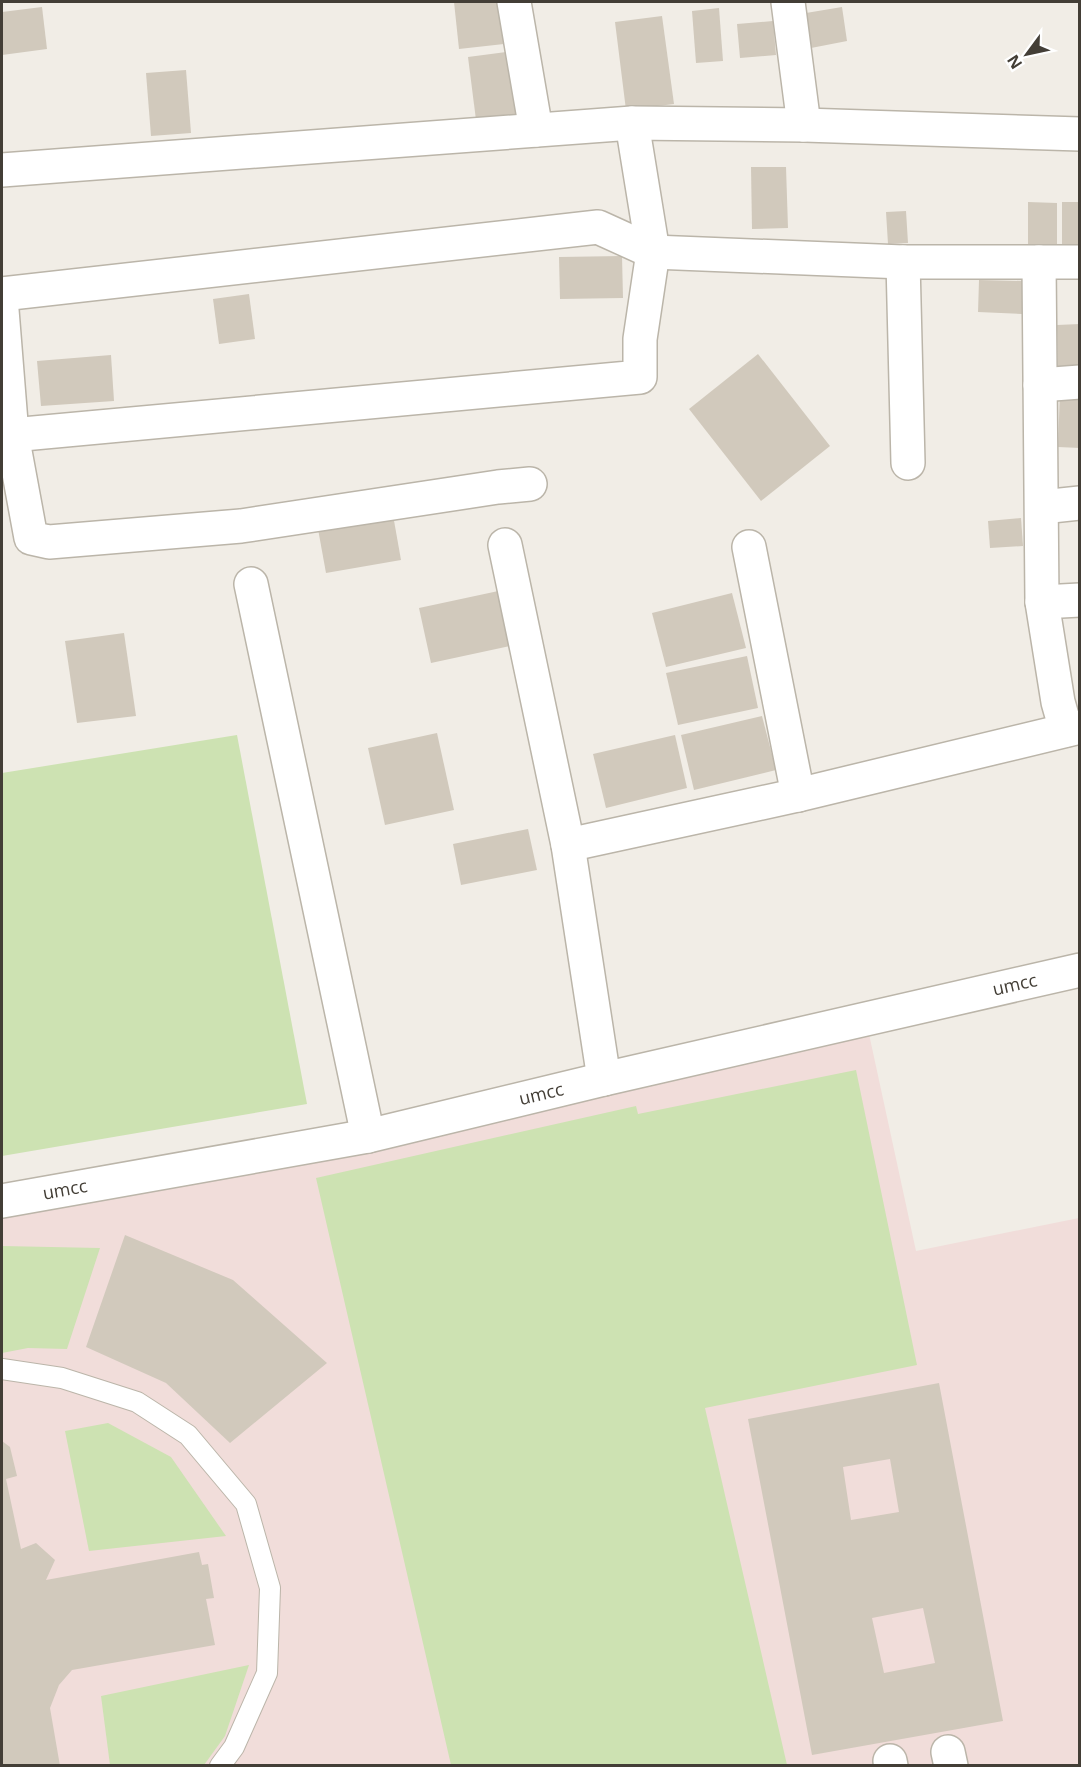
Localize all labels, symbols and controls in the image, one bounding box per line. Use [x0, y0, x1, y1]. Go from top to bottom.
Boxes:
north arrow [997, 24, 1057, 84]
text: N [1002, 51, 1027, 74]
street label: umcc [990, 967, 1040, 1001]
street label: umcc [516, 1076, 566, 1110]
street label: umcc [41, 1173, 89, 1205]

